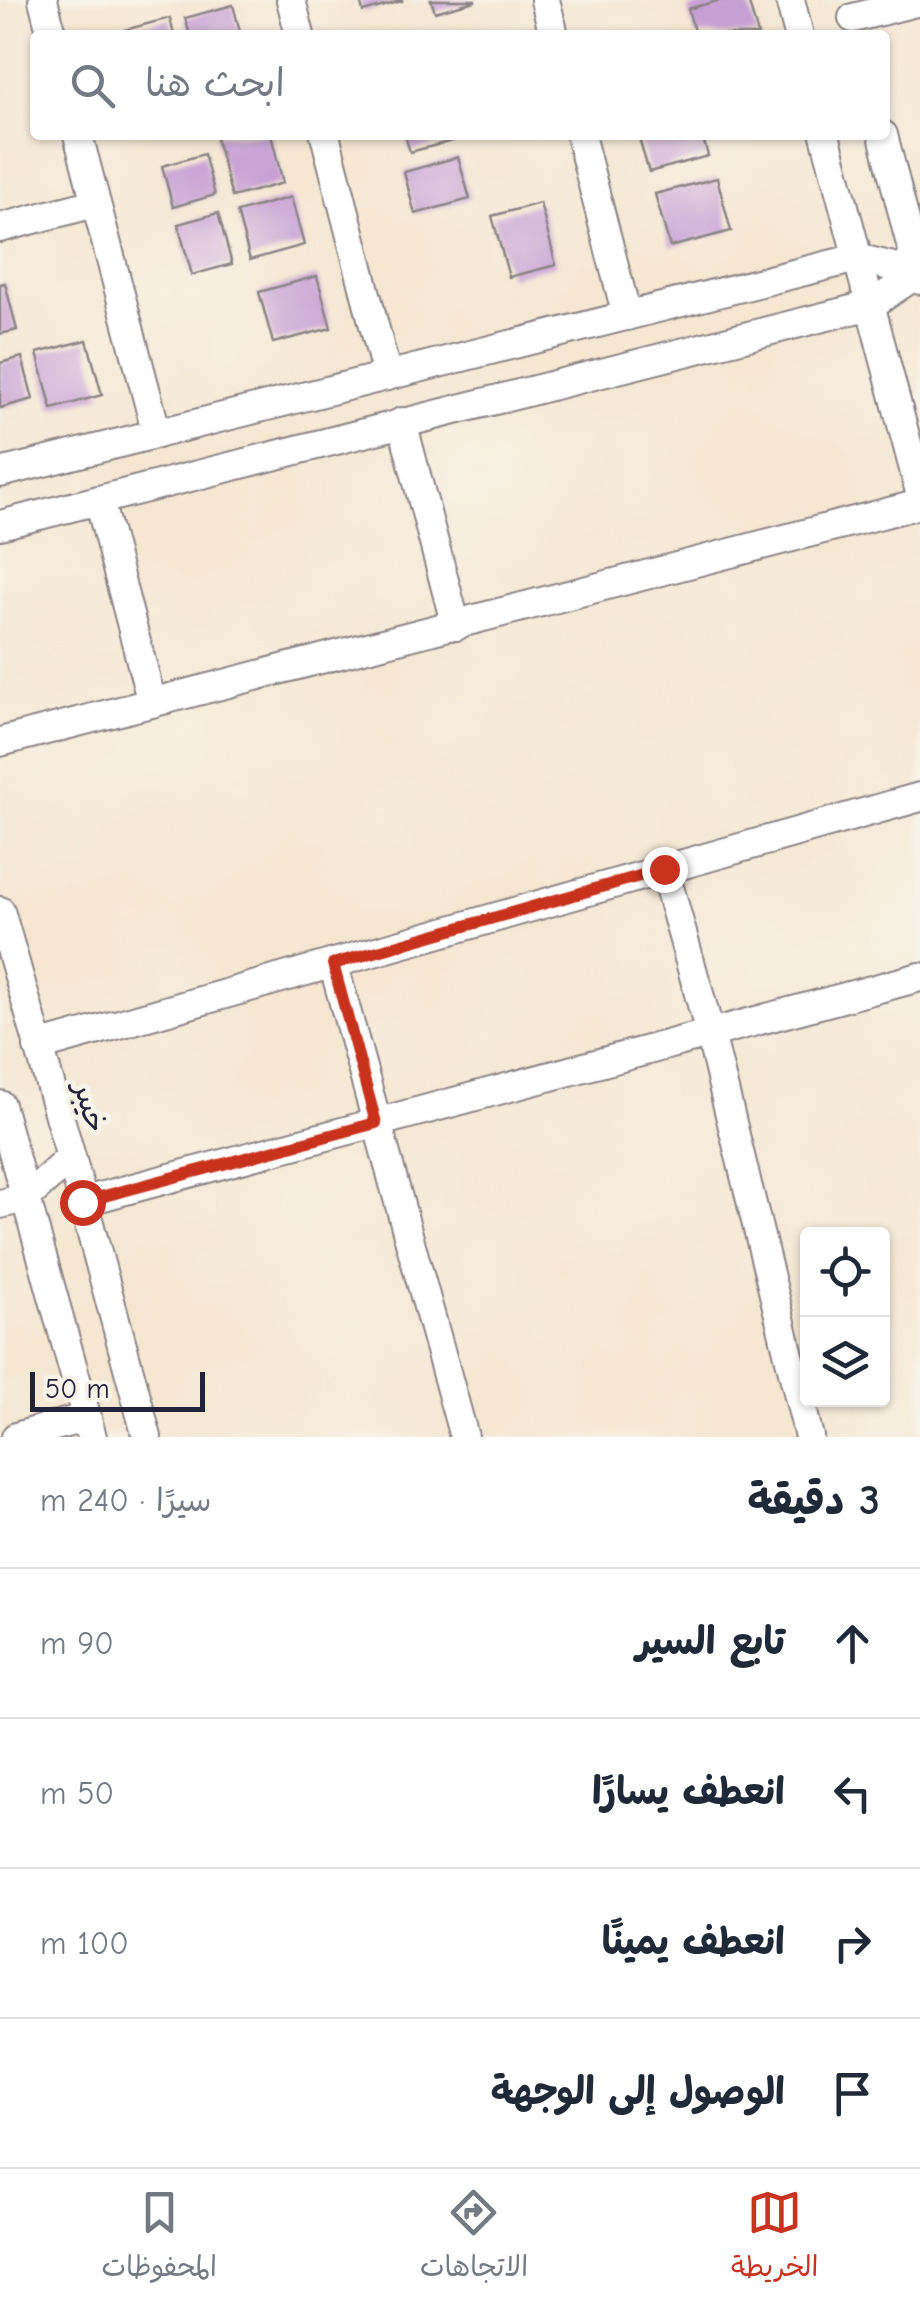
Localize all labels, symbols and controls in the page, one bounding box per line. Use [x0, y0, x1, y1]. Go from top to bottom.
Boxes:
search box [30, 30, 890, 140]
icon: search [65, 58, 120, 113]
text: ابحث هنا [145, 62, 285, 106]
route end [642, 847, 688, 893]
street label: خيبر [65, 1075, 114, 1136]
route start [60, 1180, 106, 1226]
map controls [800, 1227, 890, 1407]
button: locate [800, 1227, 890, 1317]
button: layers [800, 1317, 890, 1407]
scale bar [30, 1367, 205, 1412]
text: 50 m [45, 1373, 110, 1405]
text: 3 دقيقة [747, 1476, 880, 1525]
text: سيرًا · 240 m [40, 1482, 211, 1519]
icon: ahead [825, 1616, 880, 1671]
text: تابع السير [636, 1620, 785, 1664]
text: 90 m [40, 1625, 114, 1662]
icon: left [825, 1766, 880, 1821]
text: انعطف يسارًا [592, 1770, 785, 1814]
text: 50 m [40, 1775, 114, 1812]
icon: right [825, 1916, 880, 1971]
text: انعطف يمينًا [602, 1920, 785, 1964]
text: 100 m [40, 1925, 129, 1962]
icon: arrive [825, 2066, 880, 2121]
text: الوصول إلى الوجهة [491, 2070, 785, 2114]
tab: المحفوظات [102, 2185, 217, 2291]
tab: الاتجاهات [420, 2185, 528, 2291]
tab: الخريطة [731, 2185, 818, 2291]

